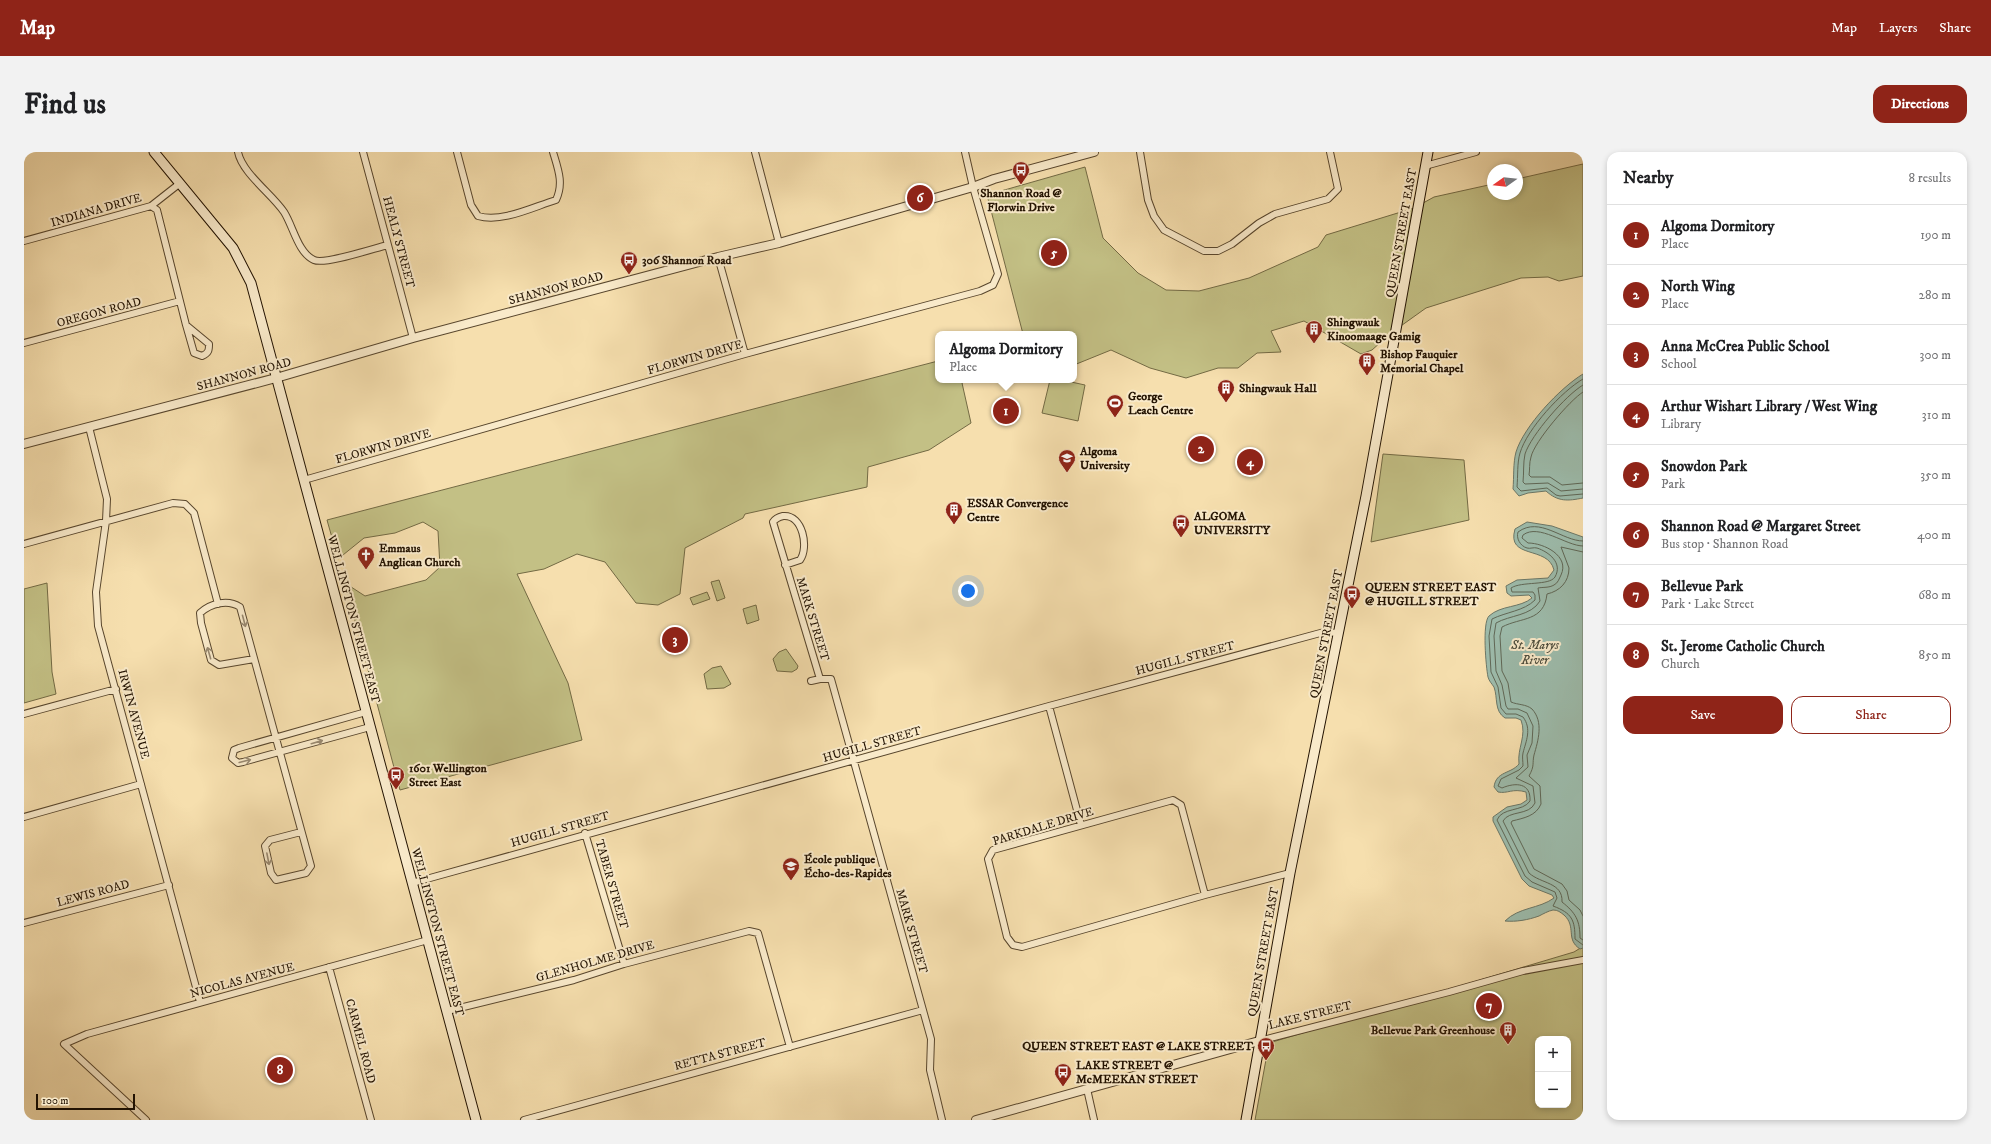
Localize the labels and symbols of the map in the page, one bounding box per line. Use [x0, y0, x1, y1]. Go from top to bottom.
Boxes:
bus stop icon: Shannon Road @ Florwin Drive [1011, 160, 1031, 185]
north arrow [1487, 164, 1523, 200]
street label: QUEEN STREET EAST [1383, 167, 1420, 299]
pin: 6 [907, 183, 933, 213]
place label: Shannon Road @ Florwin Drive [980, 186, 1063, 215]
street label: INDIANA DRIVE [49, 190, 144, 231]
street label: HEALY STREET [379, 195, 418, 290]
pin: 5 [1041, 238, 1067, 268]
bus stop icon: 306 Shannon Road [619, 250, 639, 275]
place label: 306 Shannon Road [642, 253, 732, 268]
street label: SHANNON ROAD [507, 269, 605, 308]
street label: OREGON ROAD [55, 294, 143, 331]
place label: Shingwauk Kinoomaage Gamig [1327, 315, 1422, 344]
building icon: Shingwauk Kinoomaage Gamig [1304, 319, 1324, 344]
street label: FLORWIN DRIVE [646, 337, 745, 378]
place label: Bishop Fauquier Memorial Chapel [1380, 347, 1464, 376]
building icon: Bishop Fauquier Memorial Chapel [1357, 351, 1377, 376]
street label: SHANNON ROAD [195, 355, 293, 394]
building icon: Shingwauk Hall [1216, 378, 1236, 403]
place label: Shingwauk Hall [1239, 381, 1317, 396]
place label: George Leach Centre [1128, 389, 1193, 418]
sports icon: George Leach Centre [1105, 393, 1125, 418]
pin: 1 [993, 396, 1019, 426]
street label: FLORWIN DRIVE [334, 426, 433, 467]
pin: 2 [1188, 434, 1214, 464]
place label: Algoma University [1079, 444, 1130, 473]
pin: 4 [1237, 447, 1263, 477]
school or university icon: Algoma University [1057, 448, 1077, 473]
place label: ESSAR Convergence Centre [967, 496, 1068, 525]
building icon: ESSAR Convergence Centre [944, 500, 964, 525]
place label: ALGOMA UNIVERSITY [1193, 509, 1270, 538]
bus stop icon: ALGOMA UNIVERSITY [1171, 513, 1191, 538]
street label: WELLINGTON STREET EAST [324, 533, 383, 705]
place label: Emmaus Anglican Church [378, 541, 461, 570]
church icon: Emmaus Anglican Church [356, 545, 376, 570]
street label: QUEEN STREET EAST [1307, 568, 1346, 700]
street label: MARK STREET [793, 575, 832, 663]
place label: QUEEN STREET EAST @ HUGILL STREET [1365, 580, 1497, 609]
your location [958, 581, 978, 601]
bus stop icon: QUEEN STREET EAST @ HUGILL STREET [1342, 584, 1362, 609]
one-way arrow [241, 614, 248, 627]
pin: 3 [662, 625, 688, 655]
water label: St. Marys River [1510, 637, 1560, 668]
street label: HUGILL STREET [1134, 638, 1236, 679]
one-way arrow [205, 646, 212, 659]
street label: IRWIN AVENUE [114, 668, 153, 761]
street label: HUGILL STREET [821, 723, 923, 766]
one-way arrow [310, 737, 323, 745]
one-way arrow [238, 757, 251, 765]
place label: 1601 Wellington Street East [409, 761, 487, 790]
bus stop icon: 1601 Wellington Street East [386, 765, 406, 790]
street label: PARKDALE DRIVE [991, 804, 1096, 849]
street label: HUGILL STREET [509, 808, 611, 851]
street label: TABER STREET [592, 838, 631, 931]
street label: WELLINGTON STREET EAST [408, 846, 467, 1018]
one-way arrow [264, 852, 272, 865]
place label: École publique Écho-des-Rapides [804, 852, 892, 881]
school or university icon: École publique Écho-des-Rapides [781, 856, 801, 881]
street label: LEWIS ROAD [55, 877, 131, 910]
street label: QUEEN STREET EAST [1245, 886, 1282, 1018]
street label: MARK STREET [892, 887, 931, 975]
street label: GLENHOLME DRIVE [534, 937, 656, 986]
street label: NICOLAS AVENUE [188, 959, 296, 1002]
pin: 7 [1476, 991, 1502, 1021]
street label: CARMEL ROAD [342, 997, 379, 1085]
street label: LAKE STREET [1267, 998, 1353, 1033]
building icon: Bellevue Park Greenhouse [1498, 1020, 1518, 1045]
place label: Bellevue Park Greenhouse [1371, 1023, 1495, 1038]
street label: RETTA STREET [673, 1035, 768, 1074]
bus stop icon: QUEEN STREET EAST @ LAKE STREET [1256, 1036, 1276, 1061]
place label: QUEEN STREET EAST @ LAKE STREET [1022, 1039, 1254, 1054]
pin: 8 [267, 1055, 293, 1085]
place label: LAKE STREET @ McMEEKAN STREET [1076, 1058, 1199, 1087]
bus stop icon: LAKE STREET @ McMEEKAN STREET [1053, 1062, 1073, 1087]
scale bar [36, 1092, 135, 1111]

